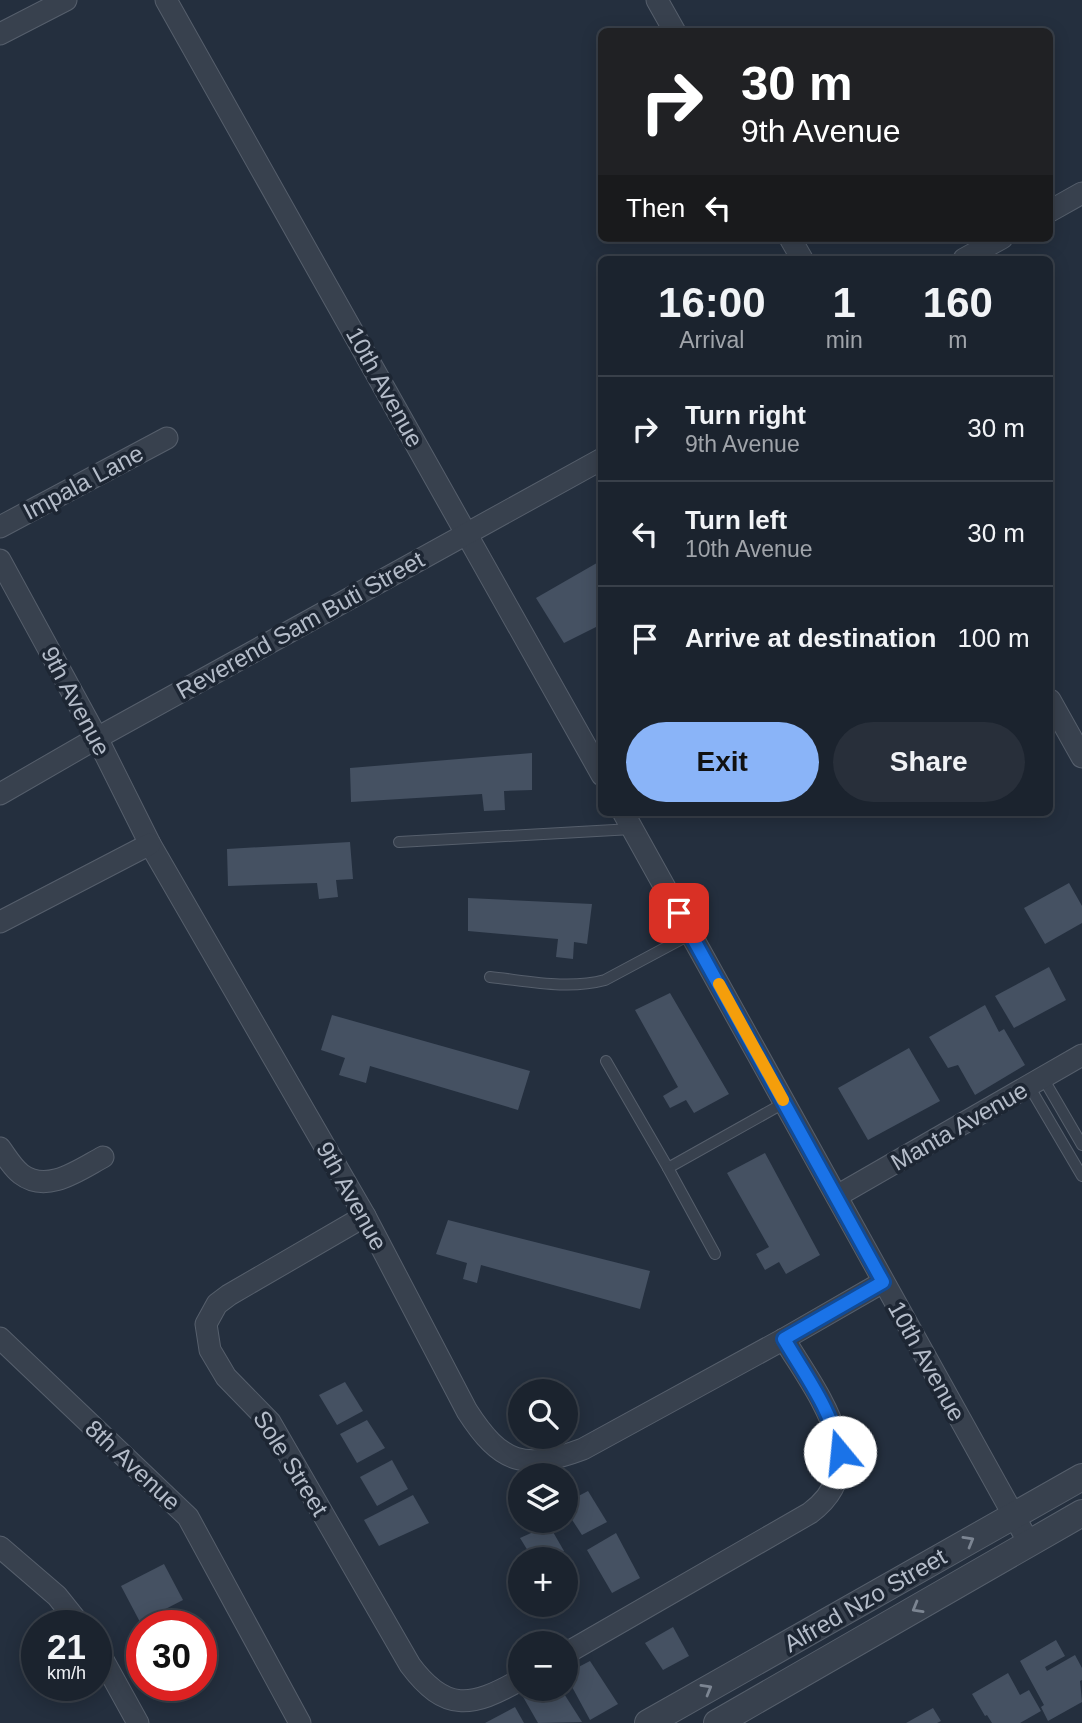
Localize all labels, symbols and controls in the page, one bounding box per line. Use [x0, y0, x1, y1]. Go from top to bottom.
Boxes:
icon: right [626, 56, 717, 147]
text: 30 m [741, 56, 853, 110]
text: 9th Avenue [741, 113, 901, 149]
icon: left [699, 189, 737, 227]
text: Then [626, 193, 685, 223]
text: 16:00 [658, 279, 766, 326]
text: 1 [832, 279, 856, 326]
text: 160 [923, 279, 993, 326]
street label: 10th Avenue [341, 322, 429, 452]
text: Arrival [679, 327, 744, 353]
text: min [826, 327, 863, 353]
text: m [948, 327, 967, 353]
text: Turn right [685, 400, 806, 430]
icon: right [626, 410, 664, 448]
text: 30 m [967, 413, 1025, 443]
text: 9th Avenue [685, 431, 800, 457]
street label: Impala Lane [18, 439, 148, 525]
text: Turn left [685, 505, 787, 535]
icon: left [626, 515, 664, 553]
text: 30 m [967, 518, 1025, 548]
text: 10th Avenue [685, 536, 812, 562]
street label: Reverend Sam Buti Street [172, 545, 429, 704]
icon: arrive [626, 620, 664, 658]
text: Arrive at destination [685, 623, 936, 653]
text: 100 m [957, 623, 1030, 653]
street label: 9th Avenue [36, 642, 116, 760]
button: Exit [626, 722, 819, 802]
button: Share [833, 722, 1025, 802]
pin [649, 883, 709, 943]
icon: arrive [660, 894, 698, 932]
street label: Manta Avenue [886, 1076, 1032, 1176]
street label: 9th Avenue [311, 1137, 393, 1255]
street label: 10th Avenue [883, 1296, 971, 1426]
map controls [508, 1379, 578, 1701]
button: search [508, 1379, 578, 1449]
street label: Sole Street [248, 1405, 334, 1521]
street label: 8th Avenue [80, 1414, 186, 1516]
position arrow [803, 1415, 877, 1489]
button: layers [508, 1463, 578, 1533]
one-way arrow [962, 1536, 975, 1549]
street label: Alfred Nzo Street [779, 1542, 951, 1657]
button: + [508, 1547, 578, 1617]
one-way arrow [911, 1599, 924, 1612]
speed limit sign: 30 [126, 1610, 217, 1701]
text: 21 [47, 1627, 86, 1666]
button: − [508, 1631, 578, 1701]
text: km/h [47, 1663, 86, 1683]
one-way arrow [700, 1684, 713, 1697]

